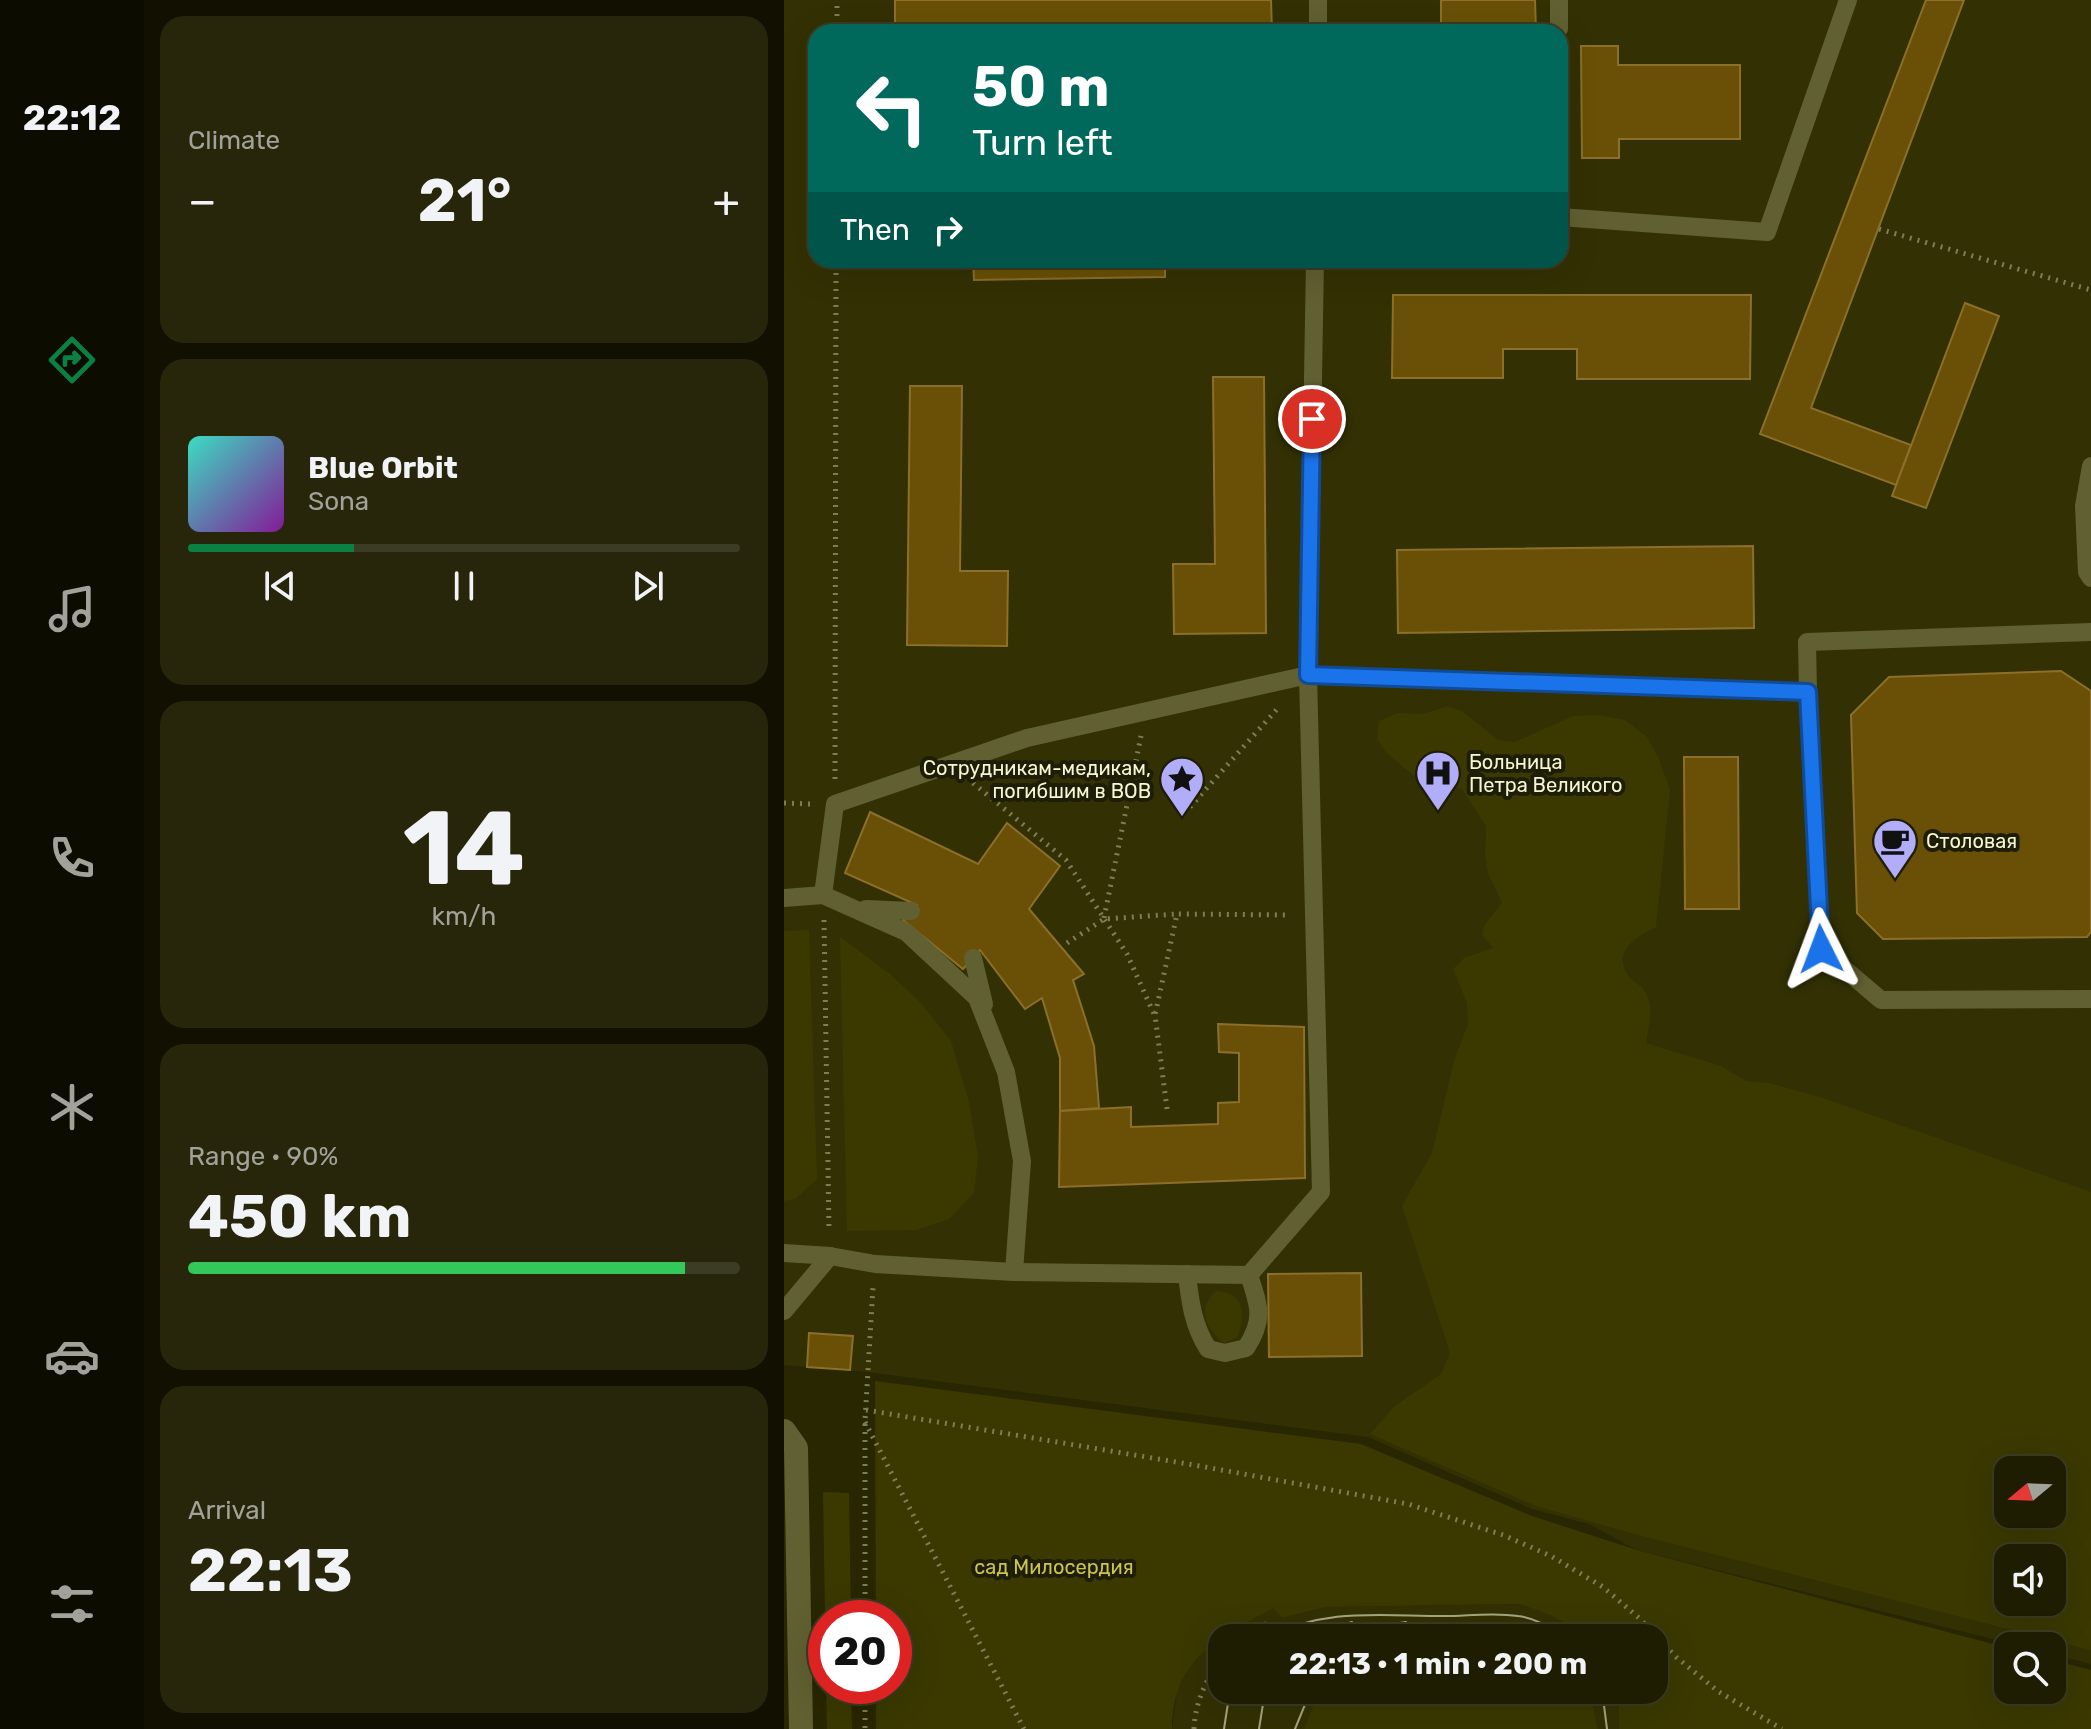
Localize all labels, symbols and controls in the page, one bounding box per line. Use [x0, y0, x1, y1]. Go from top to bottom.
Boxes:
text: 50 m [972, 54, 1109, 120]
icon: left [840, 56, 944, 160]
text: 22:12 [23, 96, 121, 139]
text: Turn left [972, 121, 1113, 164]
text: Climate [188, 125, 280, 156]
text: 21° [418, 165, 511, 236]
text: − [188, 175, 217, 227]
text: + [713, 175, 740, 227]
icon: right [926, 208, 970, 252]
text: Then [840, 212, 910, 248]
icon: directions [44, 332, 100, 388]
pin [1278, 385, 1346, 453]
icon: arrive [1290, 397, 1334, 441]
text: Blue Orbit [308, 450, 458, 486]
text: Sona [308, 486, 369, 517]
icon: previous [258, 564, 302, 608]
icon: pause [442, 564, 486, 608]
icon: next [626, 564, 670, 608]
icon: music [44, 581, 100, 637]
hospital icon: Больница Петра Великого [1414, 749, 1462, 812]
place label: Больница Петра Великого [1469, 750, 1622, 797]
place icon: Сотрудникам-медикам, погибшим в ВОВ [1158, 755, 1206, 818]
place label: Сотрудникам-медикам, погибшим в ВОВ [923, 756, 1151, 803]
text: 14 [403, 787, 525, 910]
cafe icon: Столовая [1871, 817, 1919, 880]
place label: Столовая [1926, 829, 2017, 853]
icon: phone [44, 830, 100, 886]
text: km/h [432, 901, 496, 932]
position arrow [1779, 907, 1863, 991]
icon: climate [44, 1079, 100, 1135]
text: Range · 90% [188, 1141, 338, 1172]
text: 450 km [188, 1181, 411, 1252]
icon: car [44, 1328, 100, 1384]
north arrow [1994, 1456, 2066, 1528]
map controls [1994, 1456, 2066, 1704]
text: Arrival [188, 1495, 266, 1526]
text: 22:13 [188, 1535, 353, 1606]
button: sound [1994, 1544, 2066, 1616]
park label: сад Милосердия [974, 1555, 1134, 1579]
icon: filters [44, 1576, 100, 1632]
speed limit sign: 20 [808, 1600, 912, 1704]
button: search [1994, 1632, 2066, 1704]
text: 22:13 · 1 min · 200 m [1289, 1646, 1587, 1682]

